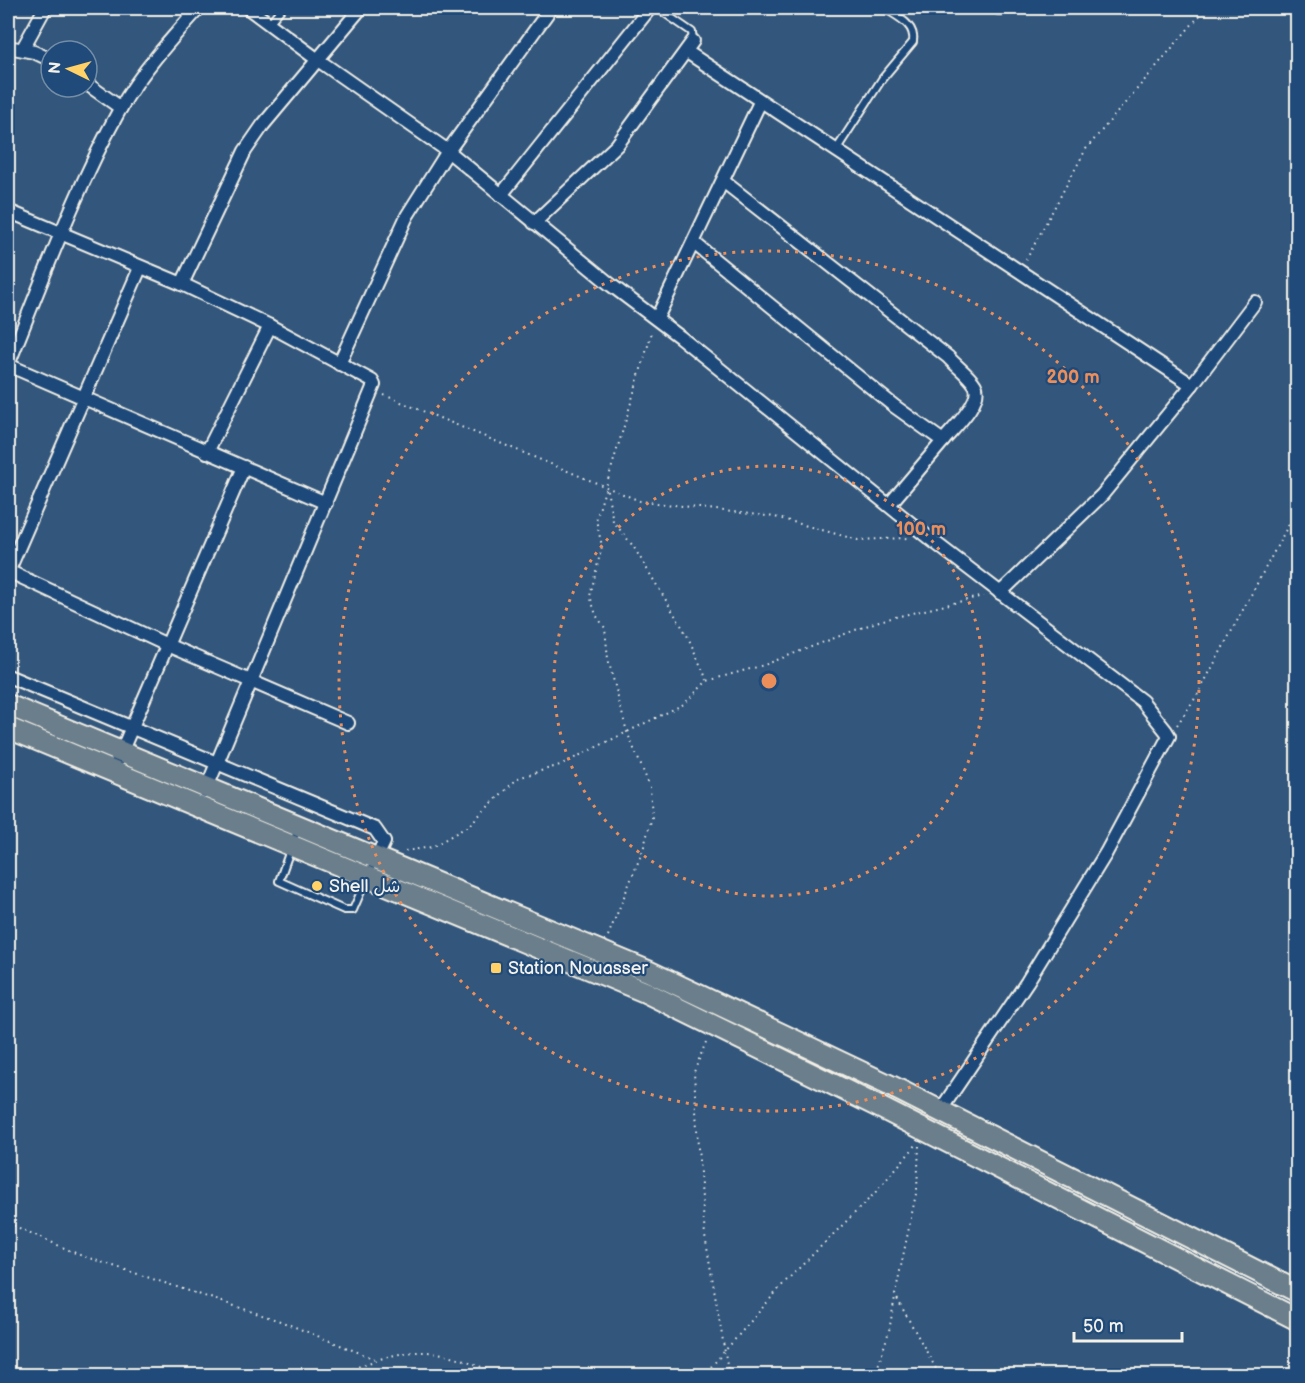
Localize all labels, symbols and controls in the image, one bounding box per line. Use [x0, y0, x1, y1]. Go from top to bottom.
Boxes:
north arrow [39, 39, 99, 99]
text: N [46, 61, 66, 75]
text: 200 m [1046, 367, 1100, 388]
text: 100 m [896, 519, 946, 540]
centre of rings [759, 671, 779, 691]
place label: Shell شل [329, 876, 400, 897]
marker: Shell شل [310, 879, 324, 893]
place label: Station Nouasser [508, 958, 648, 979]
marker: Station Nouasser [489, 961, 503, 975]
scale bar [1074, 1305, 1182, 1343]
text: 50 m [1083, 1316, 1124, 1337]

